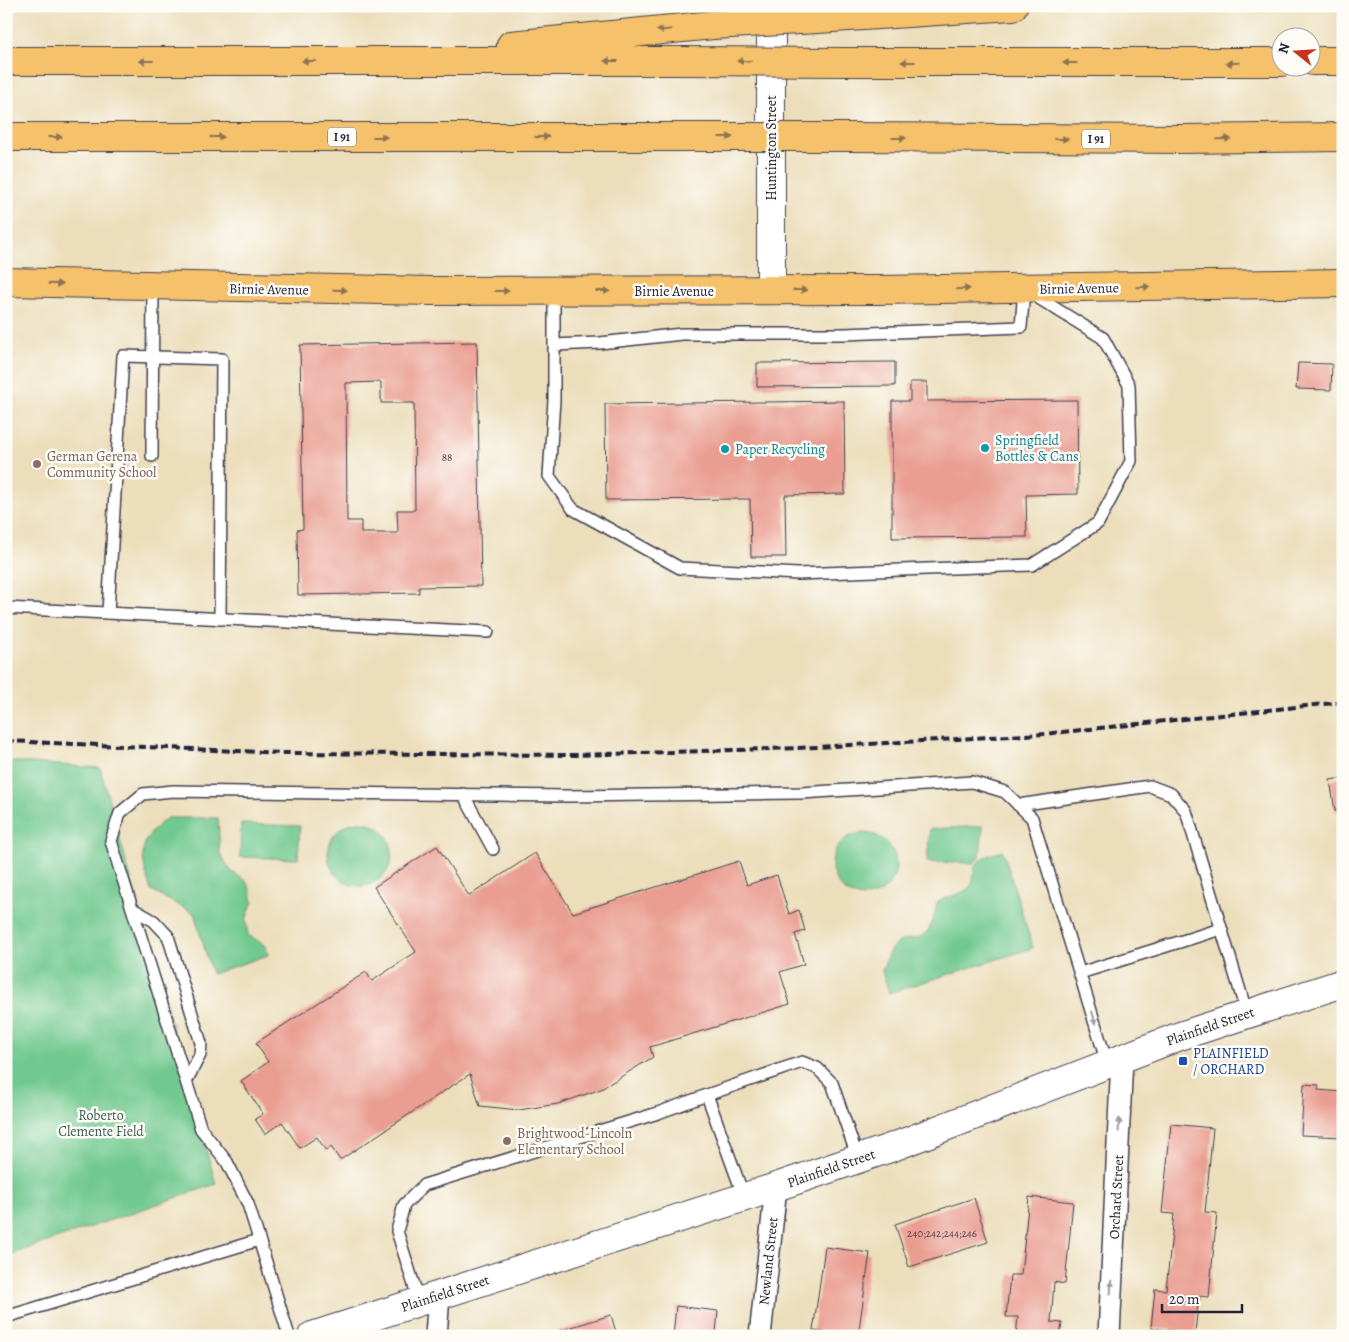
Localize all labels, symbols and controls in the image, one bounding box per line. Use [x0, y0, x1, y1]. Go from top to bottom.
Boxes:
one-way arrow [656, 26, 672, 34]
north arrow [1272, 28, 1322, 78]
text: N [1273, 41, 1295, 56]
one-way arrow [138, 57, 154, 65]
one-way arrow [300, 57, 316, 65]
one-way arrow [602, 57, 618, 65]
one-way arrow [736, 57, 752, 65]
one-way arrow [900, 58, 916, 66]
one-way arrow [1062, 59, 1078, 67]
one-way arrow [1225, 59, 1241, 67]
street label: Huntington Street [762, 95, 781, 201]
road number: I 91 [328, 128, 356, 146]
road number: I 91 [1082, 130, 1110, 148]
one-way arrow [47, 133, 63, 141]
one-way arrow [210, 133, 226, 141]
one-way arrow [372, 133, 388, 141]
one-way arrow [535, 133, 551, 141]
one-way arrow [718, 133, 734, 141]
one-way arrow [891, 134, 907, 142]
one-way arrow [1054, 135, 1070, 143]
one-way arrow [1216, 135, 1232, 143]
street label: Birnie Avenue [1039, 278, 1119, 299]
street label: Birnie Avenue [229, 279, 309, 300]
one-way arrow [47, 280, 63, 288]
street label: Birnie Avenue [634, 282, 714, 301]
one-way arrow [1135, 283, 1151, 291]
one-way arrow [955, 285, 971, 293]
one-way arrow [332, 286, 348, 294]
one-way arrow [792, 286, 808, 294]
one-way arrow [495, 287, 511, 295]
one-way arrow [595, 287, 611, 295]
place label: Springfield Bottles & Cans [995, 431, 1079, 466]
place label: Paper Recycling [735, 440, 825, 459]
marker: Springfield Bottles & Cans [979, 442, 991, 454]
marker: Paper Recycling [719, 443, 731, 455]
place label: German Gerena Community School [47, 447, 157, 482]
house number: 88 [442, 450, 452, 465]
marker: German Gerena Community School [31, 458, 43, 470]
street label: Plainfield Street [1164, 1002, 1257, 1050]
one-way arrow [1090, 1011, 1098, 1026]
place label: PLAINFIELD / ORCHARD [1193, 1044, 1269, 1079]
marker: PLAINFIELD / ORCHARD [1177, 1055, 1189, 1067]
park label: Roberto Clemente Field [58, 1106, 144, 1141]
one-way arrow [1115, 1116, 1123, 1132]
place label: Brightwood-Lincoln Elementary School [517, 1124, 632, 1159]
marker: Brightwood-Lincoln Elementary School [501, 1135, 513, 1147]
street label: Plainfield Street [785, 1144, 878, 1192]
street label: Orchard Street [1105, 1154, 1128, 1240]
street label: Newland Street [754, 1216, 783, 1306]
house number: 240;242;244;246 [907, 1226, 977, 1241]
street label: Plainfield Street [399, 1270, 492, 1317]
one-way arrow [1108, 1279, 1116, 1295]
scale bar [1162, 1282, 1242, 1314]
text: 20 m [1169, 1289, 1200, 1309]

